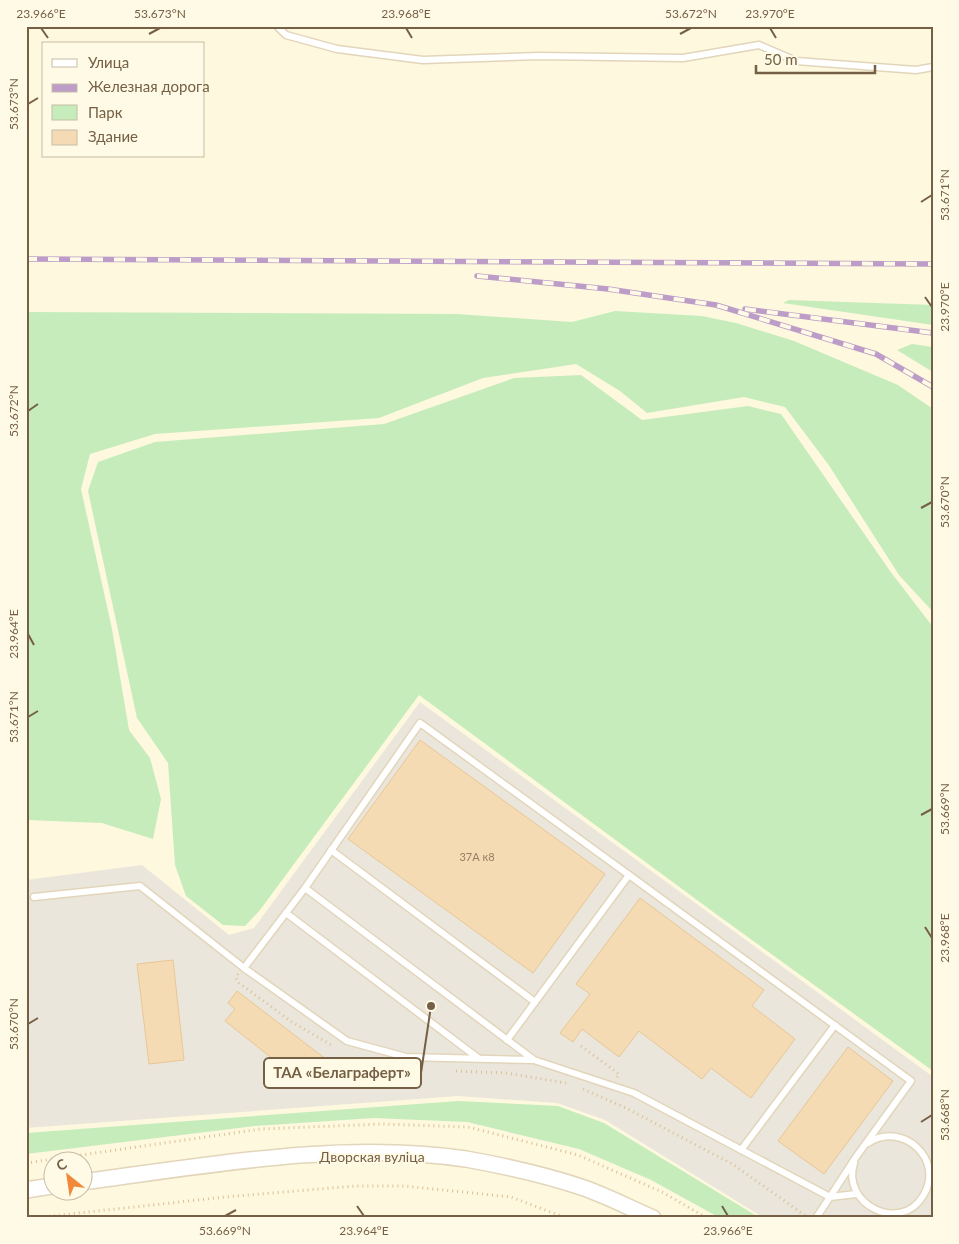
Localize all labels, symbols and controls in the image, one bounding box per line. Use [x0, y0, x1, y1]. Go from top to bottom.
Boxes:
text: 23.966°E [16, 6, 66, 21]
text: 53.673°N [134, 6, 186, 21]
text: 23.968°E [381, 6, 431, 21]
text: 53.672°N [665, 6, 717, 21]
text: 23.970°E [745, 6, 795, 21]
legend [42, 42, 205, 158]
scale bar [756, 42, 875, 74]
text: 50 m [764, 50, 798, 68]
text: Улица [88, 53, 129, 71]
text: Железная дорога [88, 77, 210, 95]
text: 53.673°N [6, 78, 21, 130]
text: Парк [88, 103, 123, 121]
text: Здание [88, 127, 138, 145]
text: 53.671°N [937, 169, 952, 221]
text: 23.970°E [937, 282, 952, 332]
text: 53.672°N [6, 385, 21, 437]
text: 53.670°N [937, 476, 952, 528]
text: 23.964°E [6, 609, 21, 659]
text: 53.671°N [6, 691, 21, 743]
text: 53.669°N [937, 783, 952, 835]
house number: 37А к8 [459, 850, 495, 863]
text: 23.968°E [937, 913, 952, 963]
text: 53.670°N [6, 998, 21, 1050]
callout: ТАА «Белаграферт» [264, 1058, 421, 1088]
text: ТАА «Белаграферт» [273, 1063, 411, 1081]
text: 53.668°N [937, 1089, 952, 1141]
street label: Дворская вуліца [319, 1148, 425, 1165]
north arrow [42, 1152, 92, 1202]
text: С [53, 1154, 70, 1174]
text: 53.669°N [199, 1223, 251, 1238]
text: 23.964°E [339, 1223, 389, 1238]
text: 23.966°E [703, 1223, 753, 1238]

